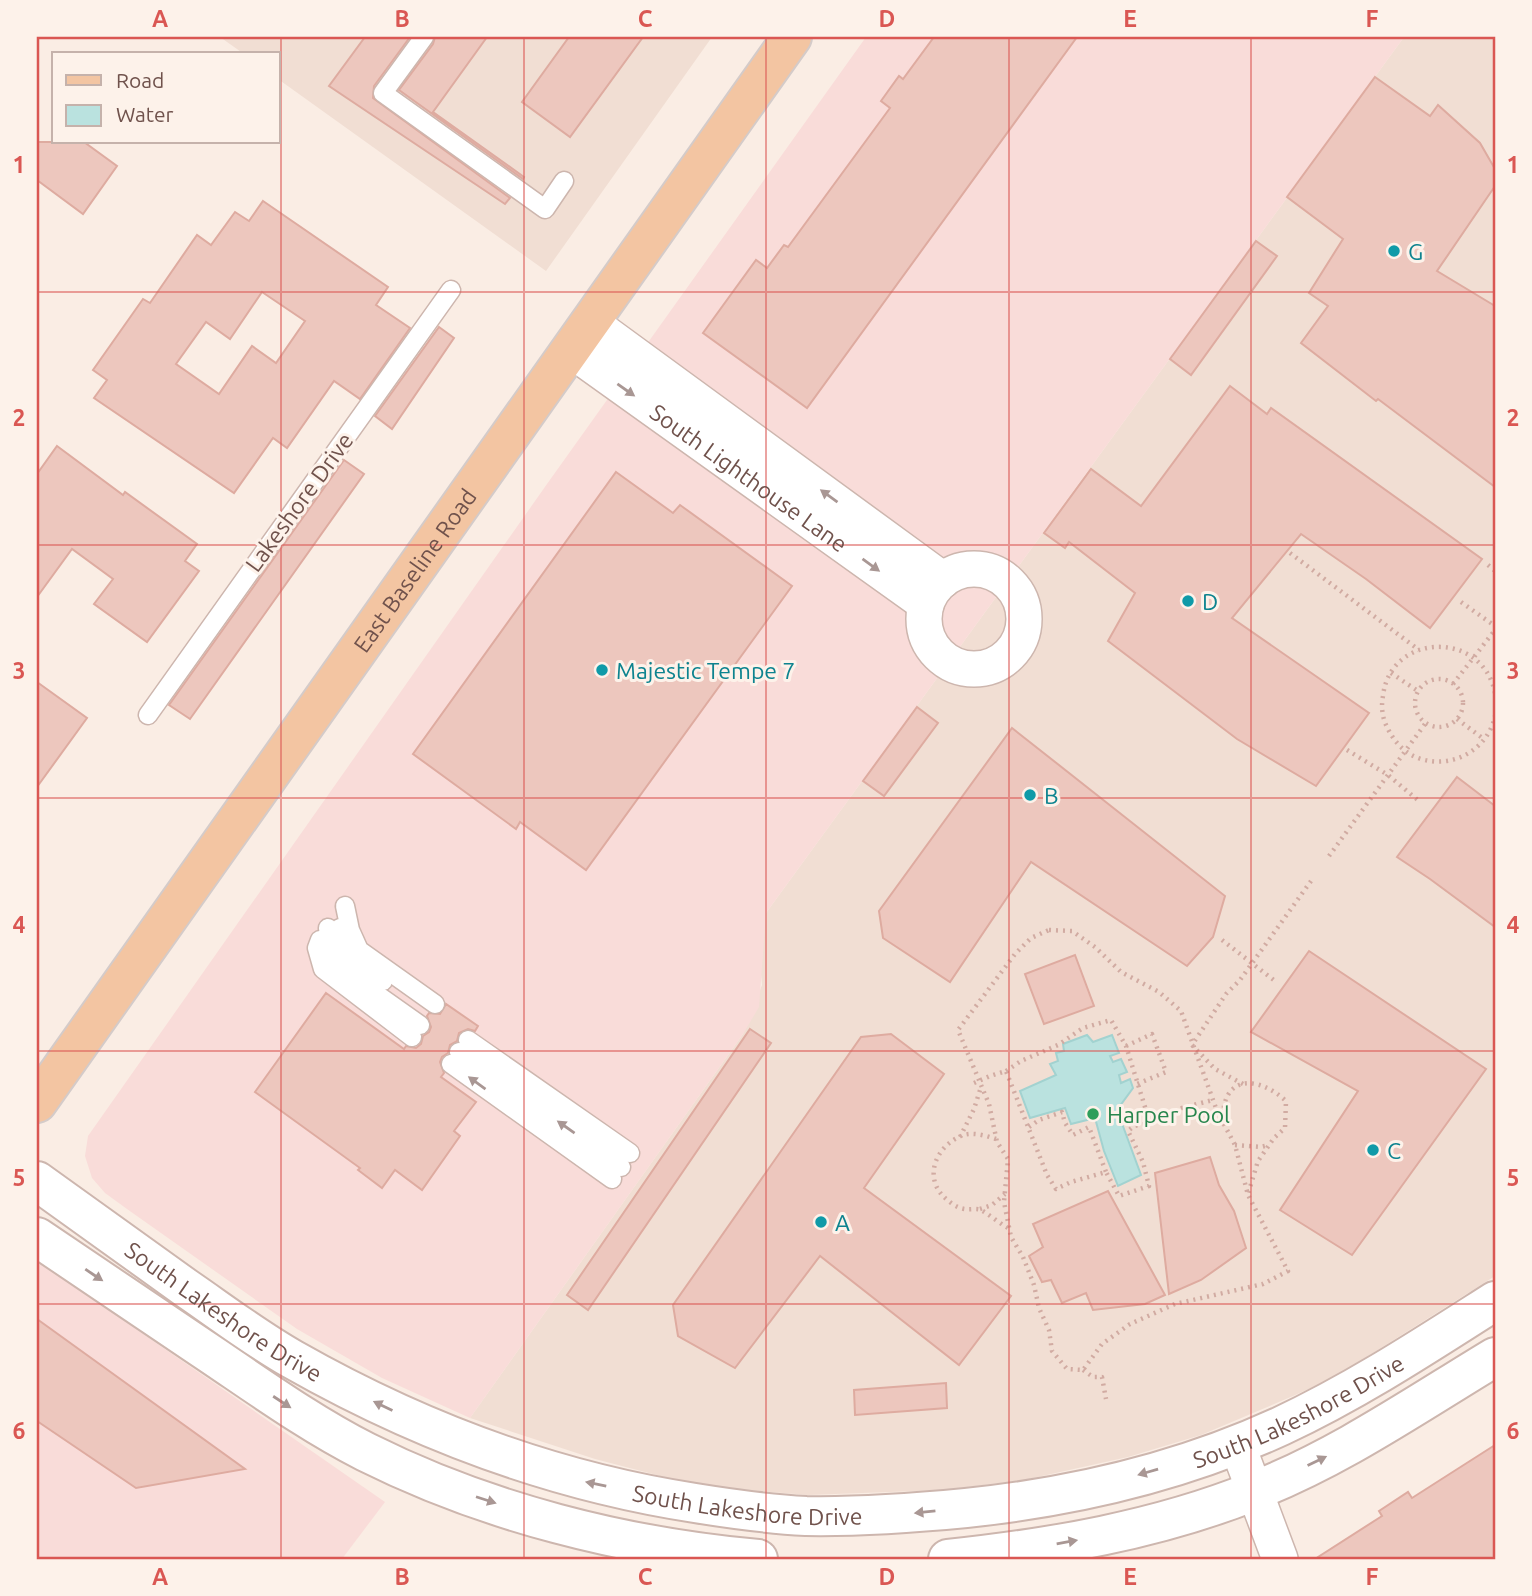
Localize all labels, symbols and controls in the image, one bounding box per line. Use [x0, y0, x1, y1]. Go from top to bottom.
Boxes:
text: A [152, 6, 168, 31]
text: B [394, 6, 410, 31]
text: C [638, 6, 653, 31]
text: D [879, 6, 895, 31]
text: E [1123, 6, 1137, 31]
text: F [1366, 6, 1379, 31]
legend [52, 52, 280, 144]
text: Road [116, 68, 164, 92]
text: Water [116, 102, 174, 126]
text: 1 [13, 152, 25, 177]
text: 1 [1507, 152, 1519, 177]
place label: G [1408, 239, 1423, 264]
marker: G [1386, 243, 1402, 259]
one-way arrow [617, 383, 635, 397]
street label: South Lighthouse Lane [646, 399, 852, 556]
text: 2 [13, 405, 25, 430]
text: 2 [1507, 405, 1519, 430]
street label: Lakeshore Drive [240, 428, 358, 576]
street label: East Baseline Road [348, 484, 481, 656]
one-way arrow [820, 489, 838, 503]
one-way arrow [862, 558, 880, 572]
place label: D [1202, 589, 1218, 614]
marker: D [1180, 593, 1196, 609]
text: 3 [13, 658, 25, 683]
place label: Majestic Tempe 7 [616, 658, 795, 683]
text: 3 [1507, 658, 1519, 683]
marker: Majestic Tempe 7 [594, 662, 610, 678]
place label: B [1044, 783, 1059, 808]
marker: B [1022, 787, 1038, 803]
text: 4 [13, 912, 26, 937]
text: 4 [1507, 912, 1520, 937]
one-way arrow [468, 1076, 486, 1090]
place label: Harper Pool [1107, 1102, 1230, 1127]
marker: Harper Pool [1085, 1106, 1101, 1122]
one-way arrow [557, 1120, 575, 1134]
place label: C [1387, 1138, 1401, 1163]
marker: C [1365, 1142, 1381, 1158]
text: 5 [13, 1165, 25, 1190]
text: 5 [1507, 1165, 1519, 1190]
place label: A [835, 1210, 850, 1235]
marker: A [813, 1214, 829, 1230]
street label: South Lakeshore Drive [121, 1236, 327, 1386]
one-way arrow [84, 1268, 103, 1281]
street label: South Lakeshore Drive [1190, 1349, 1408, 1472]
one-way arrow [272, 1396, 292, 1409]
one-way arrow [373, 1401, 393, 1412]
text: 6 [13, 1418, 26, 1443]
text: 6 [1507, 1418, 1520, 1443]
one-way arrow [1307, 1455, 1327, 1467]
one-way arrow [1138, 1468, 1159, 1478]
one-way arrow [585, 1478, 607, 1489]
street label: South Lakeshore Drive [630, 1479, 863, 1529]
one-way arrow [476, 1496, 497, 1506]
one-way arrow [914, 1506, 936, 1517]
one-way arrow [1056, 1536, 1078, 1547]
text: A [152, 1564, 168, 1589]
text: B [394, 1564, 410, 1589]
text: C [638, 1564, 653, 1589]
text: D [879, 1564, 895, 1589]
text: E [1123, 1564, 1137, 1589]
text: F [1366, 1564, 1379, 1589]

